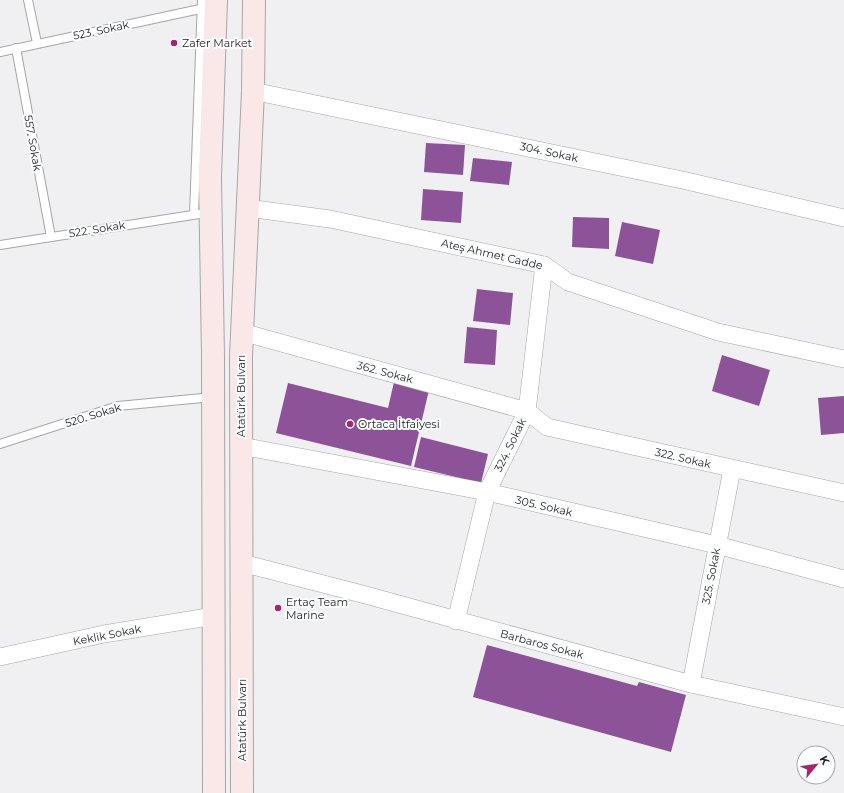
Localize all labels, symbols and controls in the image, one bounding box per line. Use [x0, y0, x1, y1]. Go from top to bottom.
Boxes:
street label: 523. Sokak [72, 17, 131, 43]
place label: Zafer Market [182, 36, 253, 50]
marker: Zafer Market [169, 38, 179, 48]
street label: 557. Sokak [21, 114, 45, 172]
street label: 304. Sokak [518, 139, 580, 165]
street label: 522. Sokak [68, 218, 127, 240]
street label: Ateş Ahmet Cadde [440, 236, 544, 273]
street label: Atatürk Bulvarı [234, 355, 248, 437]
street label: 362. Sokak [355, 358, 415, 386]
street label: 520. Sokak [63, 400, 123, 430]
street label: 324. Sokak [491, 415, 529, 474]
place label: Ortaca İtfaiyesi [358, 417, 440, 431]
marker: Ortaca İtfaiyesi [345, 419, 355, 429]
street label: 322. Sokak [654, 445, 713, 471]
street label: 305. Sokak [514, 493, 574, 519]
street label: 325. Sokak [699, 546, 723, 605]
place label: Ertaç Team Marine [286, 595, 348, 622]
marker: Ertaç Team Marine [273, 603, 283, 613]
street label: Keklik Sokak [72, 621, 143, 648]
street label: Barbaros Sokak [499, 626, 586, 662]
street label: Atatürk Bulvarı [235, 679, 249, 761]
north arrow [796, 745, 836, 785]
text: K [817, 753, 833, 768]

